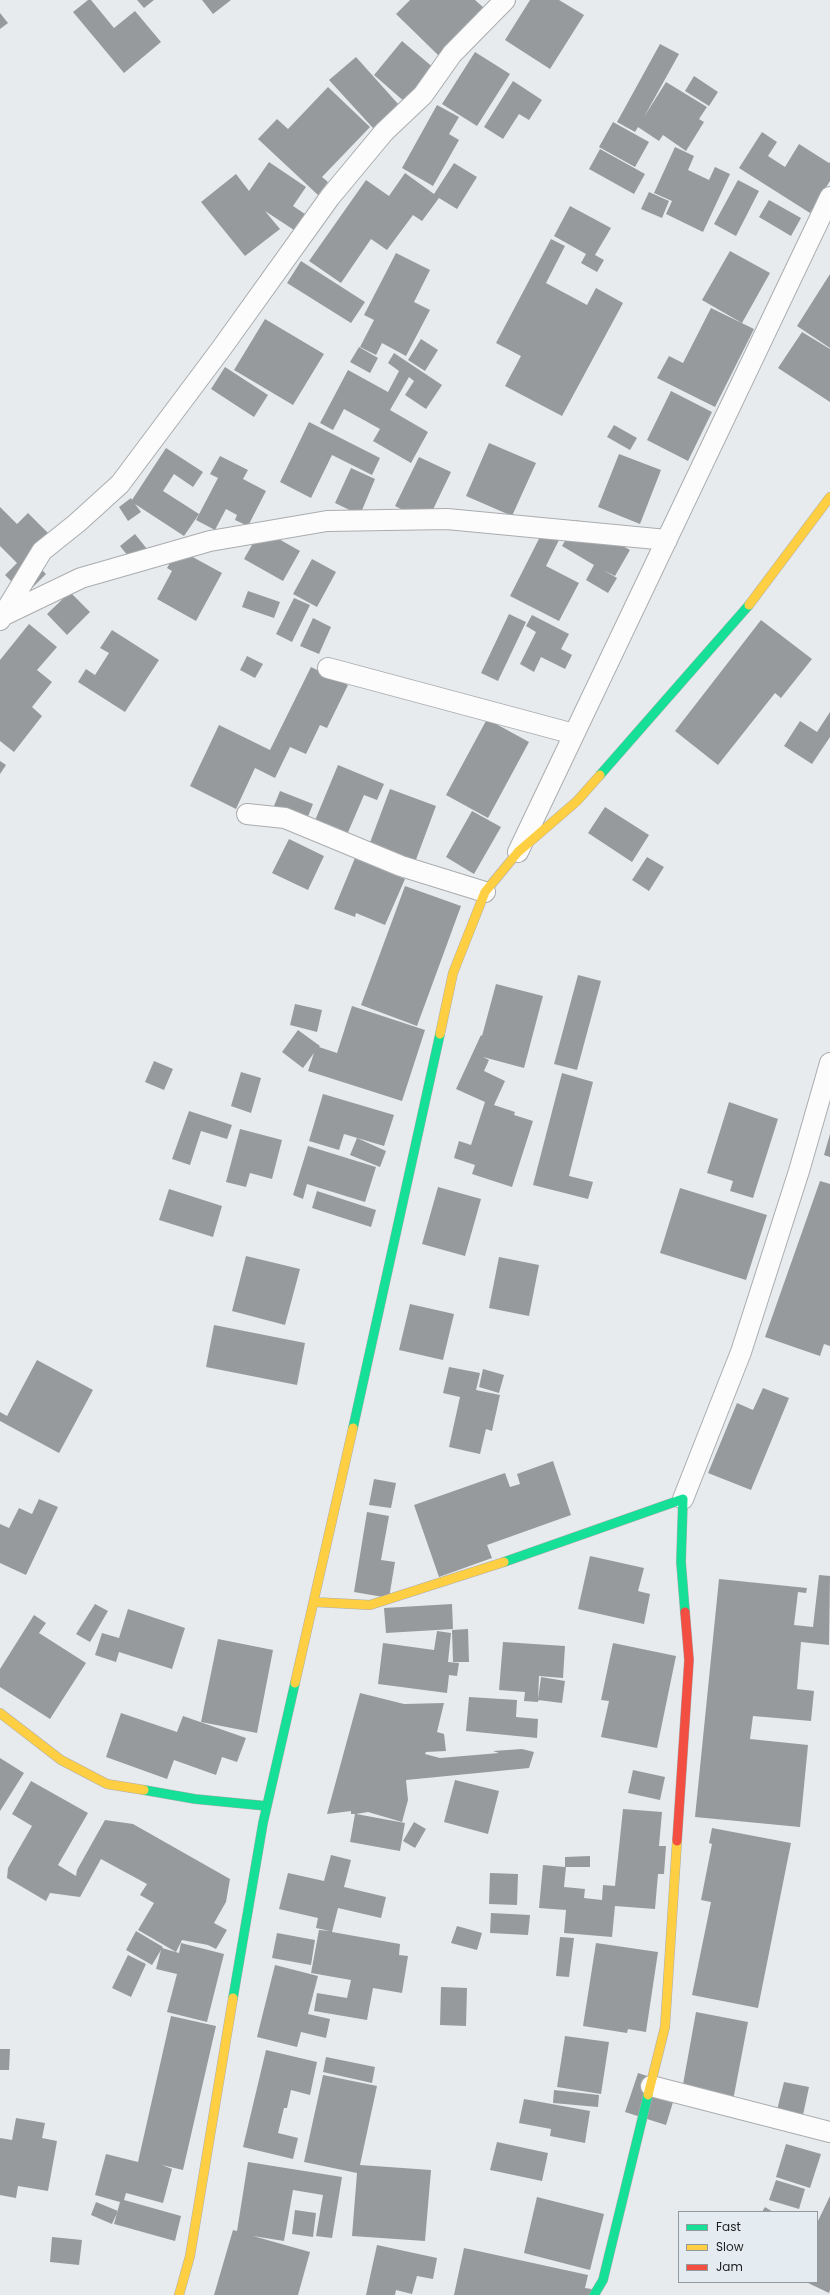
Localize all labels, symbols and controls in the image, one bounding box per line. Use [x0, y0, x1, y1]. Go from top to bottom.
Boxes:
legend [678, 2211, 818, 2283]
text: Fast [716, 2218, 741, 2235]
text: Slow [716, 2238, 744, 2255]
text: Jam [716, 2258, 743, 2275]

